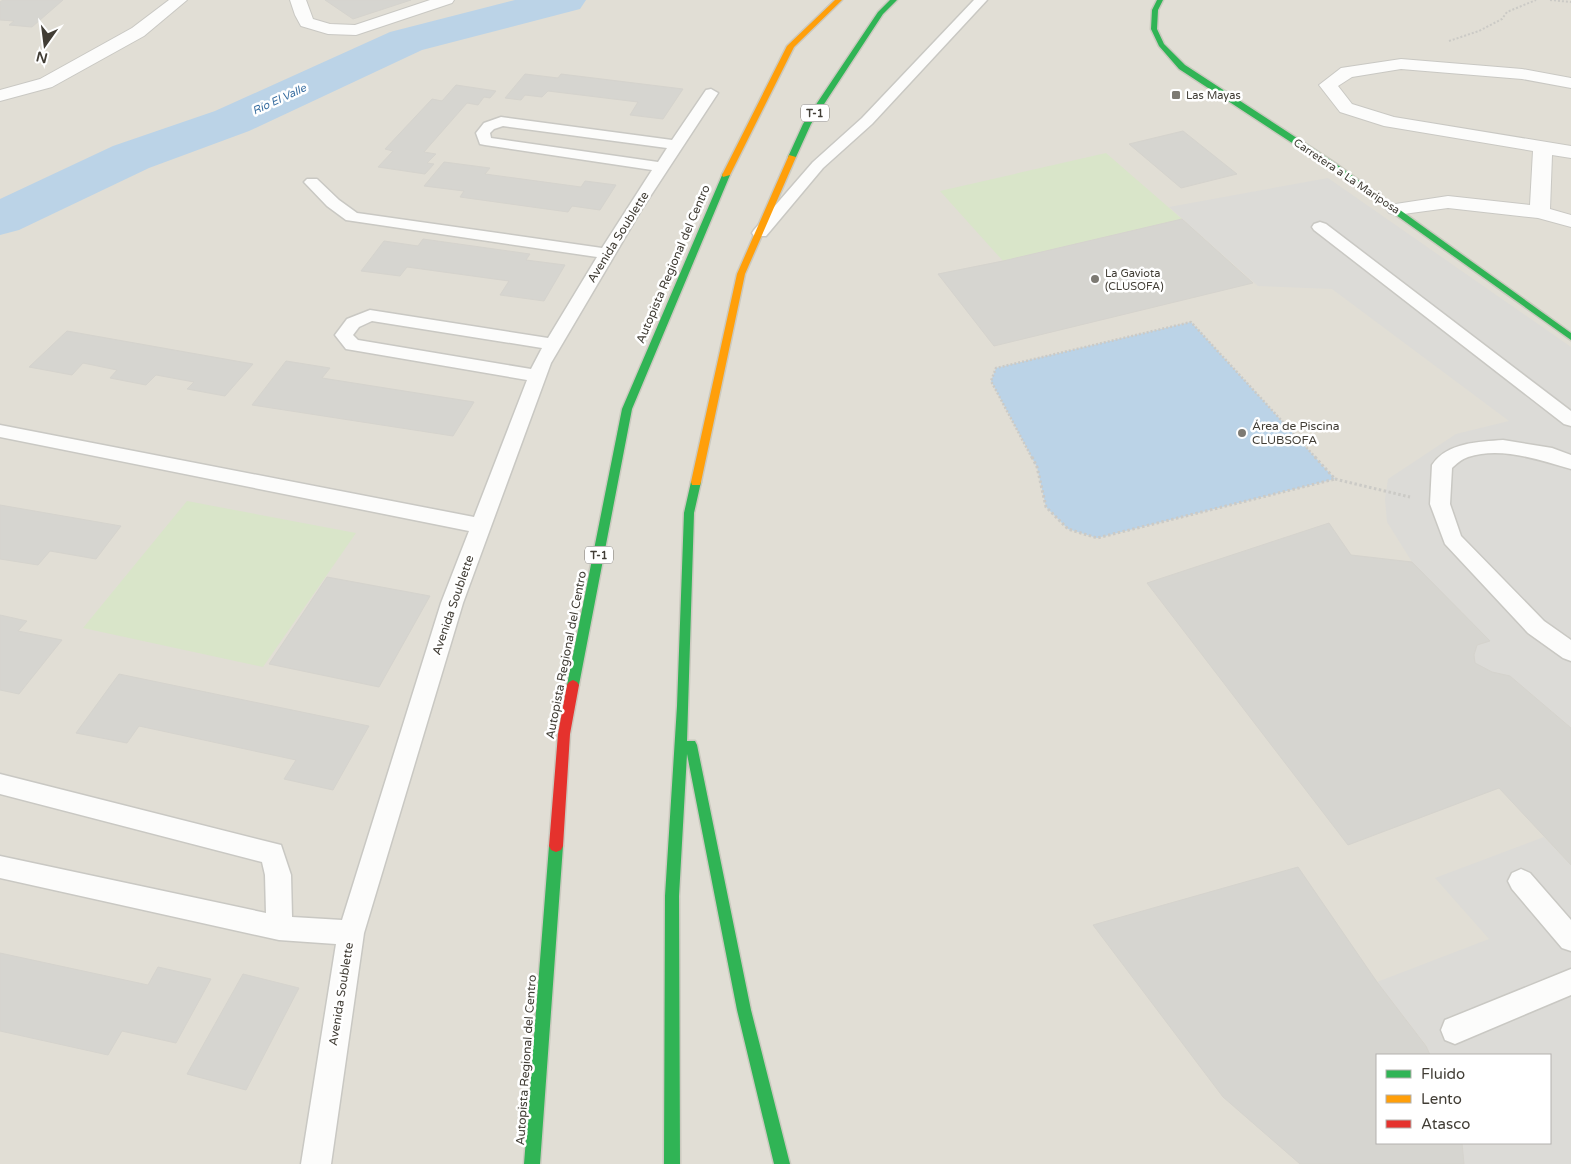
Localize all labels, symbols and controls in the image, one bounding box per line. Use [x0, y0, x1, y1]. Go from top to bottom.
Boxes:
north arrow [20, 20, 70, 70]
text: N [34, 48, 49, 67]
water label: Río El Valle [250, 81, 309, 118]
marker: Las Mayas [1170, 89, 1182, 101]
place label: Las Mayas [1186, 89, 1241, 102]
road number: T-1 [801, 105, 829, 122]
street label: Carretera a La Mariposa [1291, 136, 1402, 217]
street label: Autopista Regional del Centro [633, 183, 713, 345]
street label: Avenida Soublette [584, 189, 652, 285]
place label: La Gaviota (CLUSOFA) [1105, 267, 1164, 293]
marker: La Gaviota (CLUSOFA) [1089, 273, 1101, 285]
place label: Área de Piscina CLUBSOFA [1252, 419, 1340, 447]
marker: Área de Piscina CLUBSOFA [1236, 427, 1248, 439]
road number: T-1 [585, 546, 613, 564]
street label: Avenida Soublette [429, 553, 477, 657]
street label: Autopista Regional del Centro [543, 570, 589, 740]
street label: Avenida Soublette [326, 941, 356, 1047]
street label: Autopista Regional del Centro [513, 974, 539, 1146]
legend [1376, 1054, 1551, 1144]
text: Fluido [1421, 1065, 1465, 1083]
text: Lento [1421, 1090, 1462, 1108]
text: Atasco [1421, 1115, 1470, 1133]

